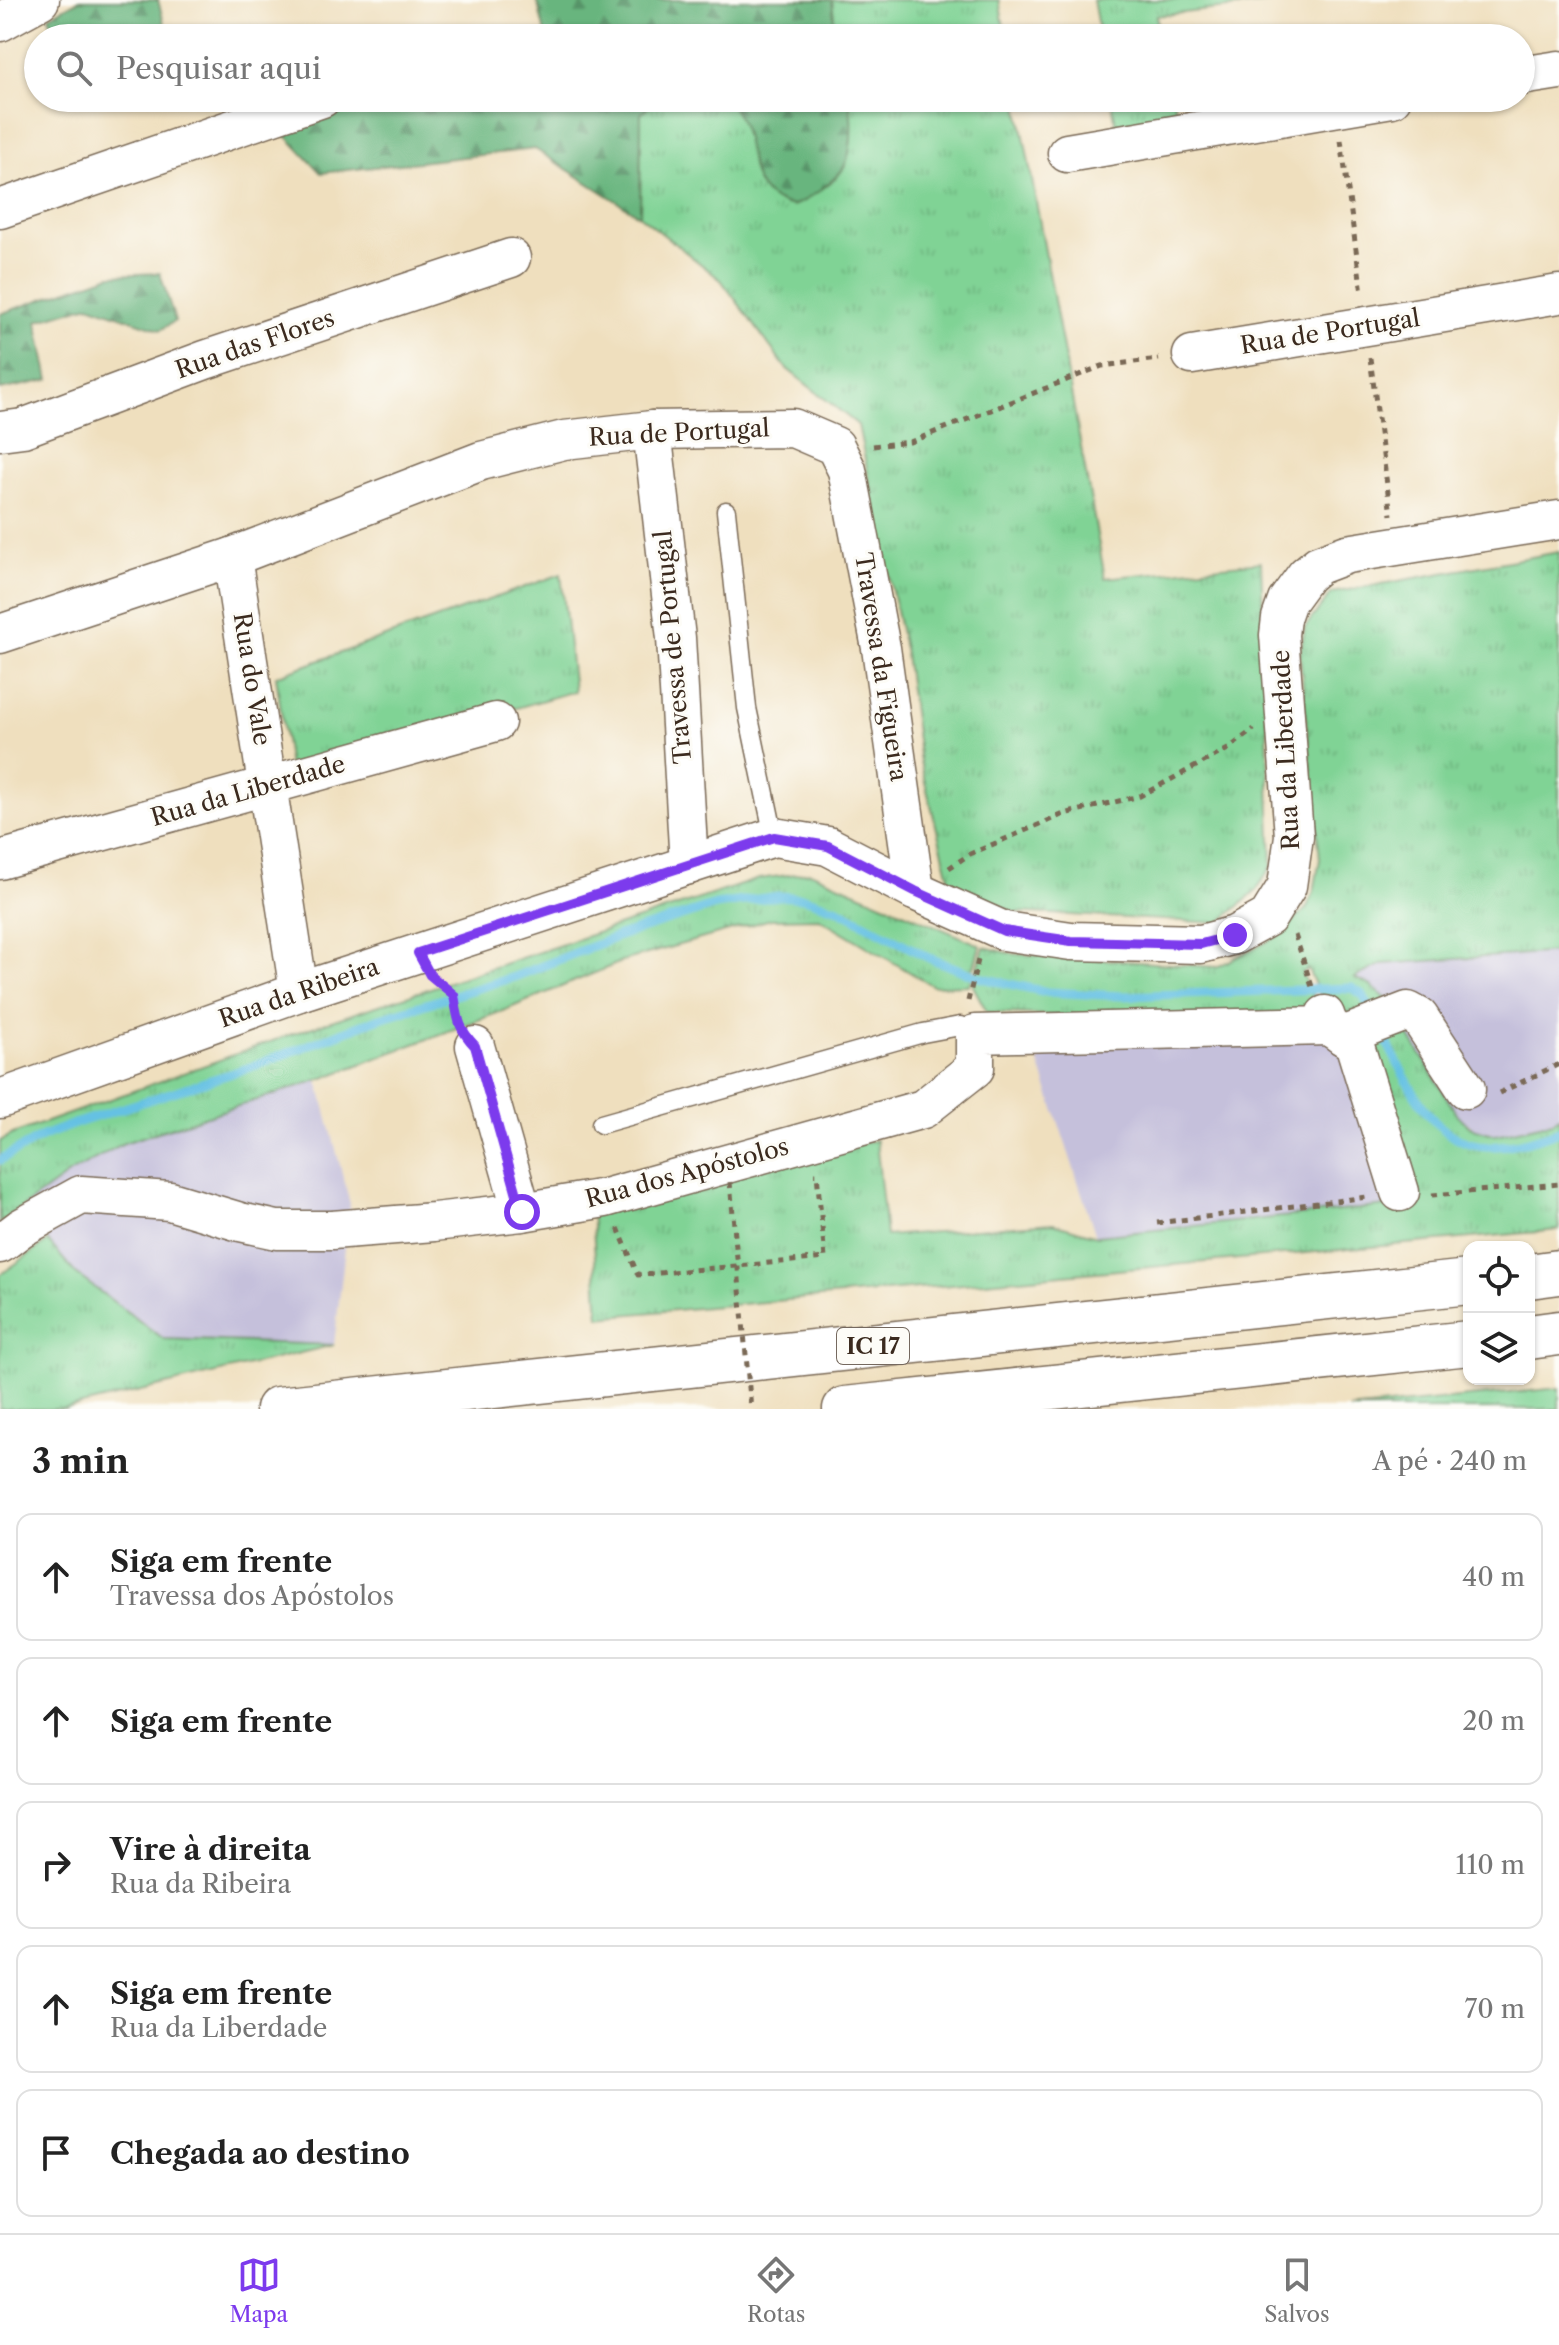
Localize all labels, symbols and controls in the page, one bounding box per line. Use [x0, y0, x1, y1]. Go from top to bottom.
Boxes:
search box [24, 24, 1535, 112]
icon: search [52, 46, 96, 90]
text: Pesquisar aqui [116, 50, 321, 87]
street label: Rua das Flores [171, 303, 338, 384]
street label: Rua de Portugal [1238, 303, 1422, 360]
street label: Rua de Portugal [588, 413, 770, 452]
street label: Travessa de Portugal [648, 529, 697, 765]
street label: Travessa da Figueira [849, 551, 914, 784]
street label: Rua do Vale [228, 610, 277, 747]
street label: Rua da Liberdade [1266, 649, 1305, 851]
street label: Rua da Liberdade [147, 749, 348, 832]
route end [1217, 917, 1253, 953]
street label: Rua da Ribeira [215, 951, 383, 1033]
street label: Rua dos Apóstolos [582, 1131, 792, 1214]
route start [504, 1194, 540, 1230]
map controls [1463, 1241, 1535, 1385]
button: locate [1463, 1241, 1535, 1313]
button: layers [1463, 1313, 1535, 1385]
road number: IC 17 [837, 1328, 909, 1364]
text: 3 min [32, 1440, 129, 1482]
text: A pé · 240 m [1372, 1445, 1527, 1477]
text: Siga em frente [110, 1543, 332, 1580]
icon: ahead [34, 1555, 78, 1599]
text: 40 m [1462, 1561, 1525, 1593]
text: Travessa dos Apóstolos [110, 1580, 394, 1612]
icon: ahead [34, 1699, 78, 1743]
text: Siga em frente [110, 1703, 332, 1740]
text: 20 m [1462, 1705, 1525, 1737]
text: Vire à direita [110, 1831, 311, 1868]
icon: right [34, 1843, 78, 1887]
text: 110 m [1456, 1849, 1525, 1881]
text: Rua da Ribeira [110, 1868, 291, 1900]
text: Siga em frente [110, 1975, 332, 2012]
icon: ahead [34, 1987, 78, 2031]
text: 70 m [1465, 1993, 1525, 2025]
text: Rua da Liberdade [110, 2012, 327, 2044]
icon: arrive [34, 2131, 78, 2175]
text: Chegada ao destino [110, 2135, 410, 2172]
tab: Mapa [229, 2253, 288, 2328]
tab: Rotas [747, 2253, 805, 2328]
tab: Salvos [1264, 2253, 1330, 2328]

